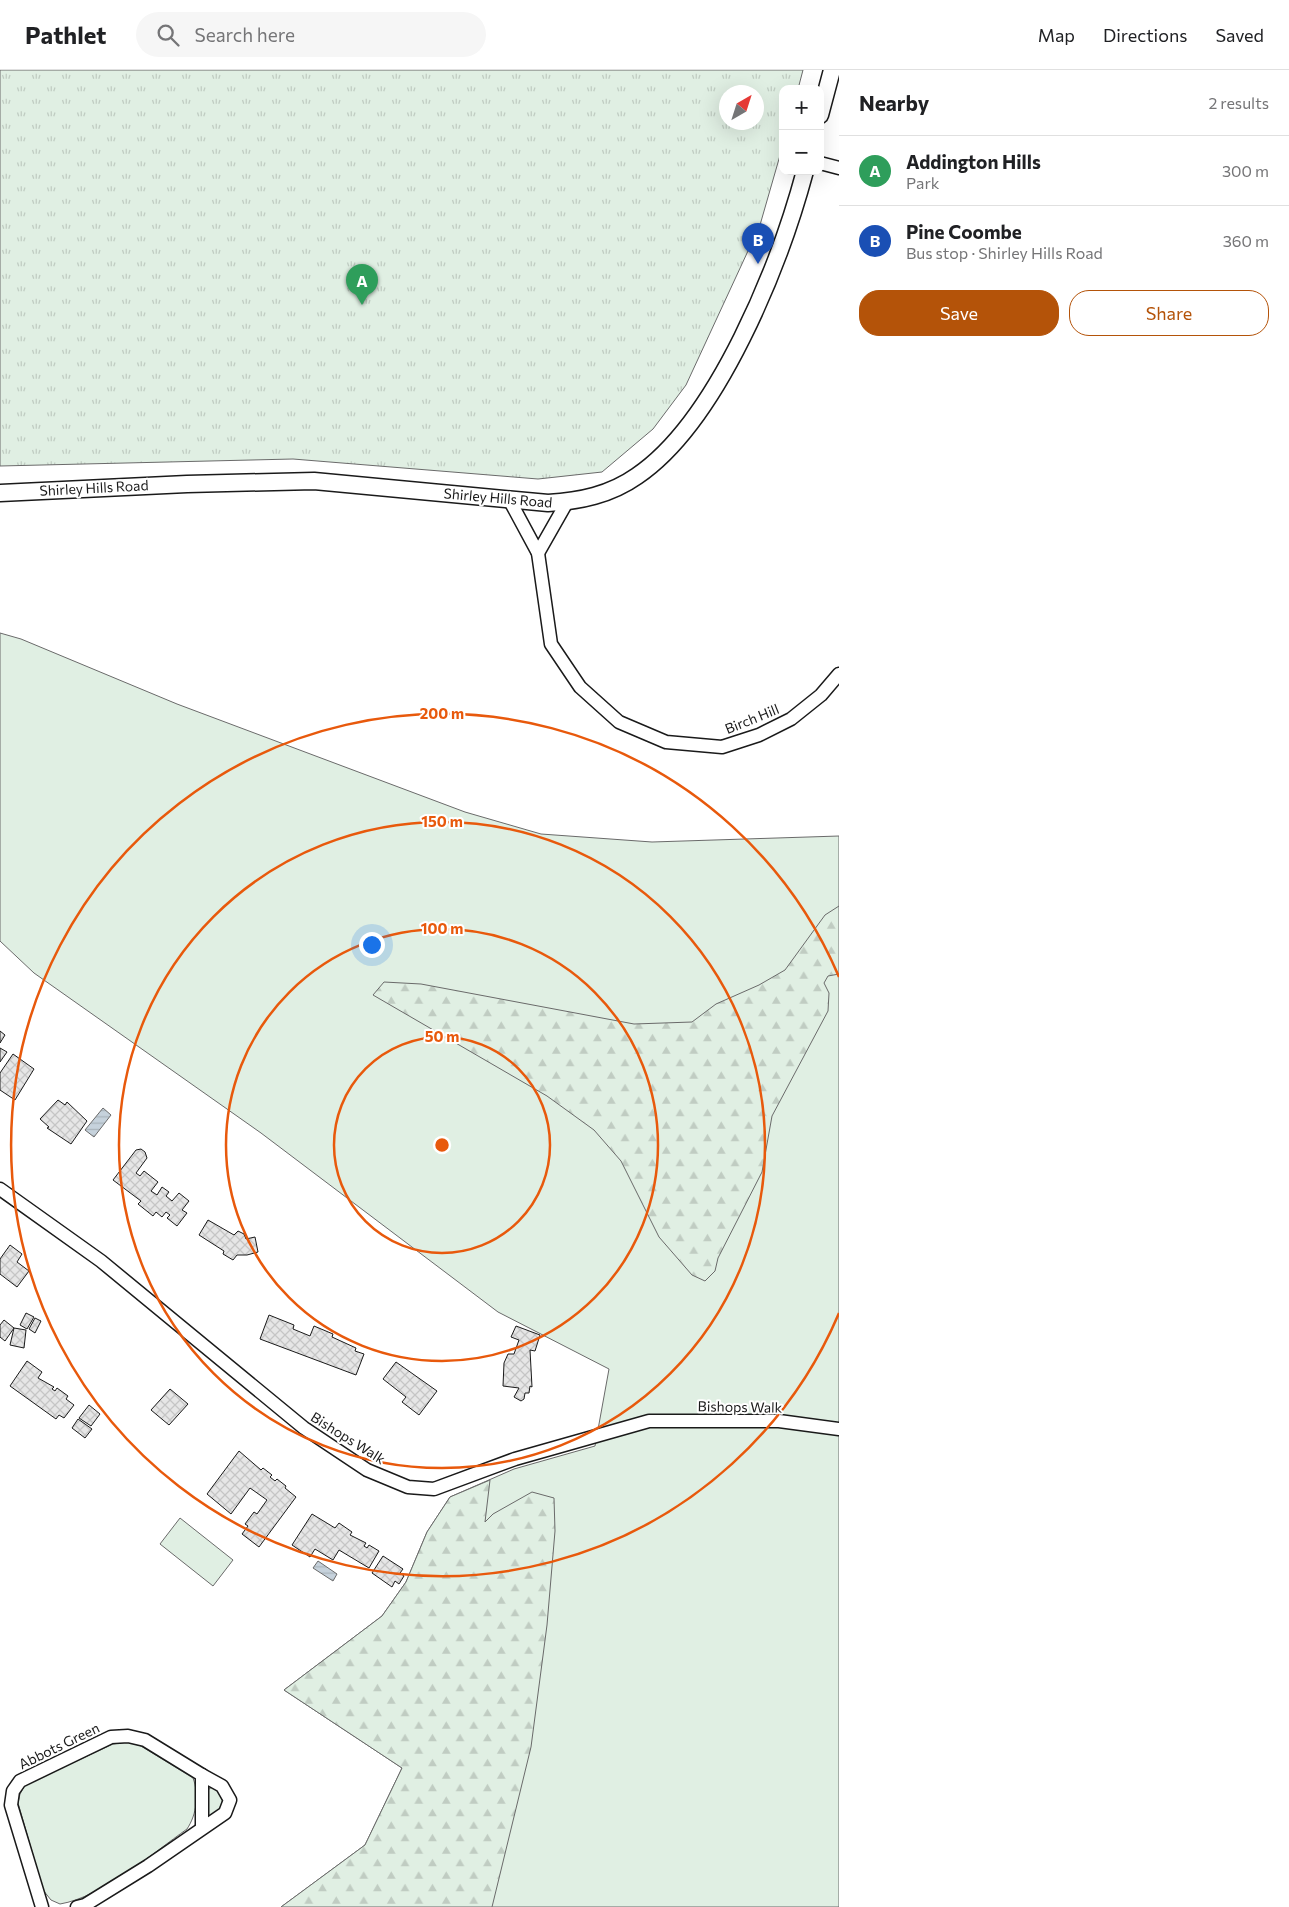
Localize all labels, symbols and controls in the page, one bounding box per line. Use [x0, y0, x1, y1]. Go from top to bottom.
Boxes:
search box [136, 12, 486, 57]
text: Pathlet [25, 20, 106, 49]
icon: search [154, 21, 182, 49]
text: Search here [194, 23, 295, 46]
text: Map [1038, 24, 1075, 46]
text: Directions [1103, 24, 1187, 46]
text: Saved [1215, 24, 1264, 46]
north arrow [719, 85, 764, 130]
map controls [779, 85, 824, 175]
button: + [779, 85, 824, 130]
text: Nearby [859, 90, 929, 115]
text: 2 results [1208, 93, 1269, 112]
button: − [779, 130, 824, 175]
text: Addington Hills [906, 150, 1041, 173]
text: A [869, 161, 881, 180]
text: 300 m [1222, 161, 1269, 180]
text: Park [906, 173, 939, 192]
text: Pine Coombe [906, 220, 1022, 243]
pin: B [742, 223, 774, 264]
text: B [870, 231, 880, 250]
text: 360 m [1223, 231, 1269, 250]
text: Bus stop · Shirley Hills Road [906, 243, 1103, 262]
pin: A [346, 264, 378, 305]
button: Save [859, 290, 1059, 336]
button: Share [1069, 290, 1269, 336]
street label: Shirley Hills Road [39, 476, 149, 499]
street label: Shirley Hills Road [443, 484, 553, 511]
street label: Birch Hill [722, 700, 781, 737]
text: 200 m [420, 704, 464, 722]
text: 150 m [421, 812, 463, 830]
text: 100 m [421, 919, 463, 937]
your location [359, 932, 385, 958]
text: 50 m [425, 1027, 459, 1045]
centre of rings [433, 1136, 451, 1154]
street label: Bishops Walk [698, 1397, 783, 1416]
street label: Bishops Walk [308, 1408, 389, 1467]
street label: Abbots Green [16, 1719, 102, 1772]

